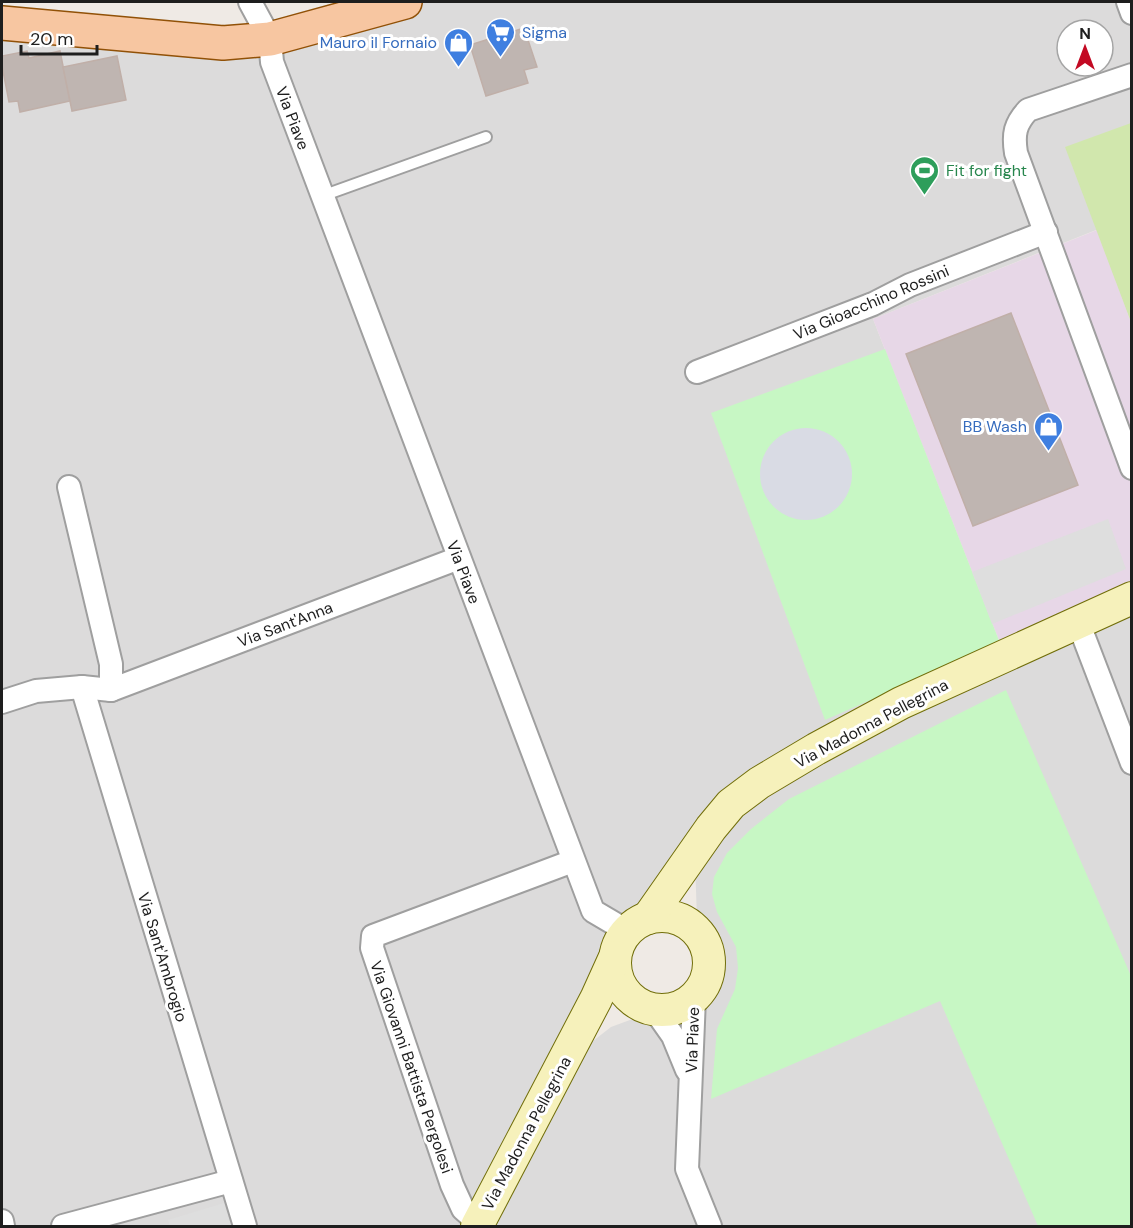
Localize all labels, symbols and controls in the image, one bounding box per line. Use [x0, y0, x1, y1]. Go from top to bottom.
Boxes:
supermarket icon: Sigma [485, 16, 517, 58]
scale bar [21, 18, 98, 56]
north arrow [1055, 18, 1115, 78]
place label: Sigma [522, 22, 567, 43]
text: N [1079, 23, 1091, 44]
shop icon: Mauro il Fornaio [442, 26, 474, 68]
text: 20 m [30, 27, 73, 51]
place label: Mauro il Fornaio [320, 32, 437, 53]
street label: Via Piave [271, 84, 314, 153]
sports icon: Fit for fight [909, 154, 941, 196]
place label: Fit for fight [946, 160, 1027, 181]
street label: Via Gioacchino Rossini [790, 260, 952, 345]
shop icon: BB Wash [1032, 410, 1064, 452]
place label: BB Wash [963, 416, 1027, 437]
street label: Via Piave [442, 538, 485, 607]
street label: Via Sant'Anna [235, 597, 336, 652]
street label: Via Madonna Pellegrina [791, 674, 952, 773]
street label: Via Sant'Ambrogio [133, 890, 192, 1024]
street label: Via Giovanni Battista Pergolesi [365, 958, 458, 1176]
street label: Via Piave [681, 1007, 704, 1073]
street label: Via Madonna Pellegrina [477, 1053, 576, 1214]

